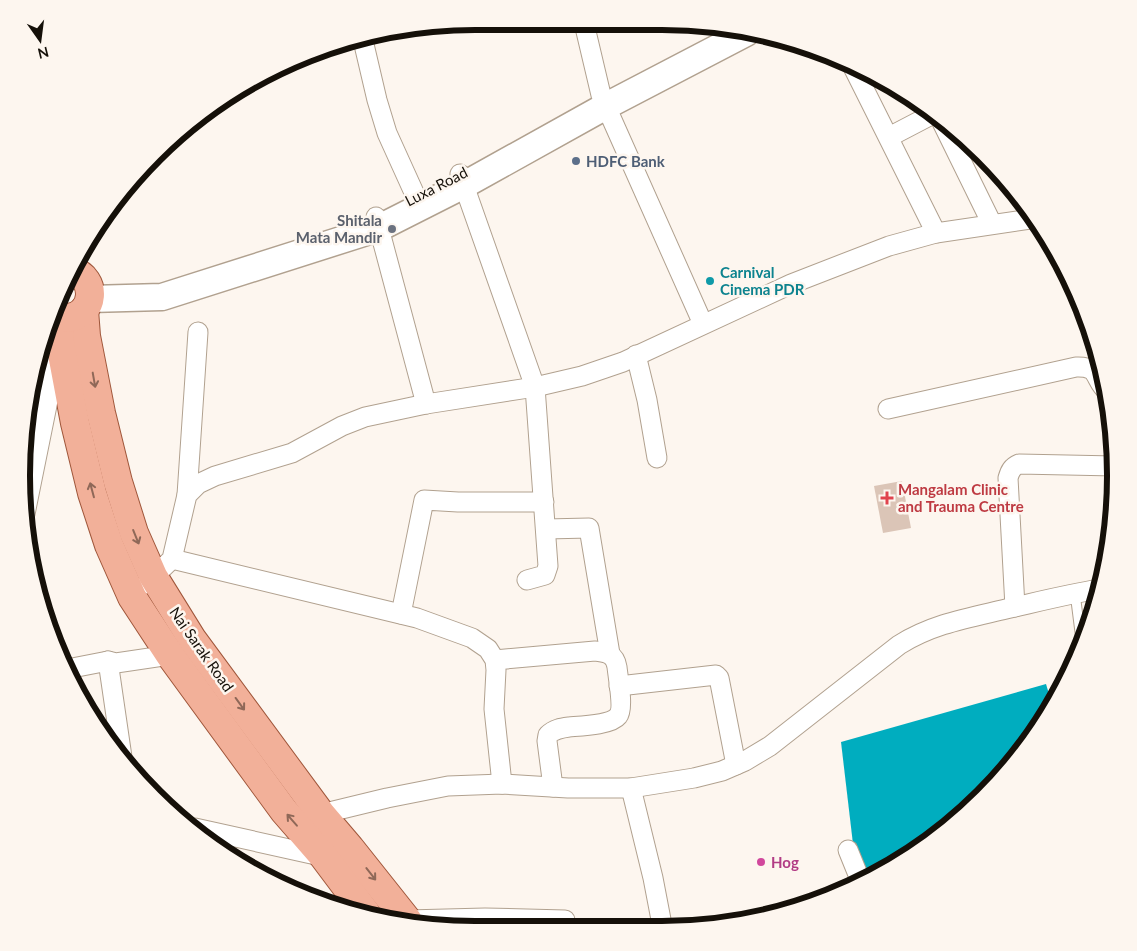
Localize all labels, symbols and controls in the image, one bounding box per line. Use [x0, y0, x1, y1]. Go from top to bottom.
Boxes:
north arrow [15, 15, 65, 65]
text: N [36, 44, 51, 63]
place label: HDFC Bank [586, 152, 666, 170]
marker: HDFC Bank [570, 155, 582, 167]
street label: Luxa Road [402, 163, 470, 209]
place label: Shitala Mata Mandir [296, 211, 382, 246]
marker: Shitala Mata Mandir [386, 223, 398, 235]
place label: Carnival Cinema PDR [720, 263, 805, 298]
marker: Carnival Cinema PDR [704, 275, 716, 287]
one-way arrow [90, 371, 100, 387]
place label: Mangalam Clinic and Trauma Centre [898, 480, 1024, 515]
one-way arrow [86, 482, 96, 498]
marker: Mangalam Clinic and Trauma Centre [880, 491, 894, 505]
one-way arrow [132, 529, 141, 544]
street label: Nai Sarak Road [166, 603, 238, 695]
one-way arrow [235, 697, 245, 711]
one-way arrow [286, 814, 298, 827]
place label: Hog [771, 853, 799, 871]
marker: Hog [755, 856, 767, 868]
one-way arrow [366, 867, 376, 881]

